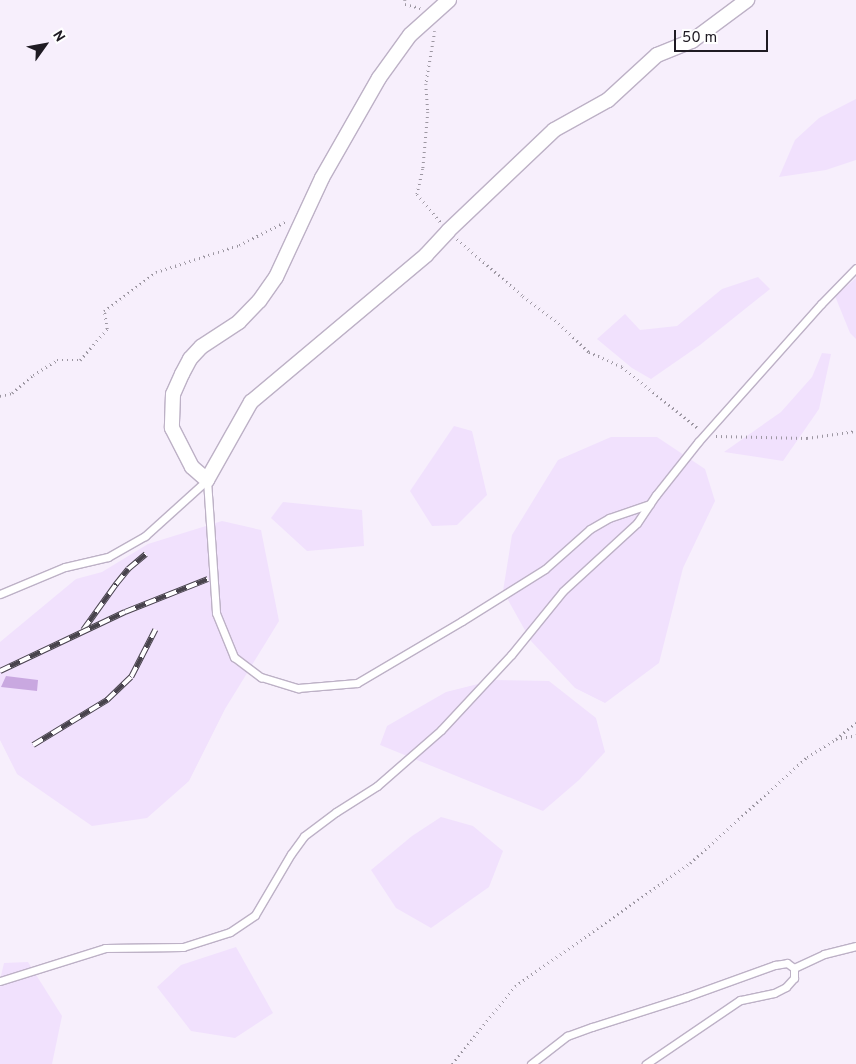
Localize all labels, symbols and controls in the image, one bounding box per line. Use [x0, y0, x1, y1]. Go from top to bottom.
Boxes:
north arrow [20, 20, 70, 70]
scale bar [676, 20, 770, 52]
text: N [48, 28, 68, 46]
text: 50 m [682, 29, 717, 48]

